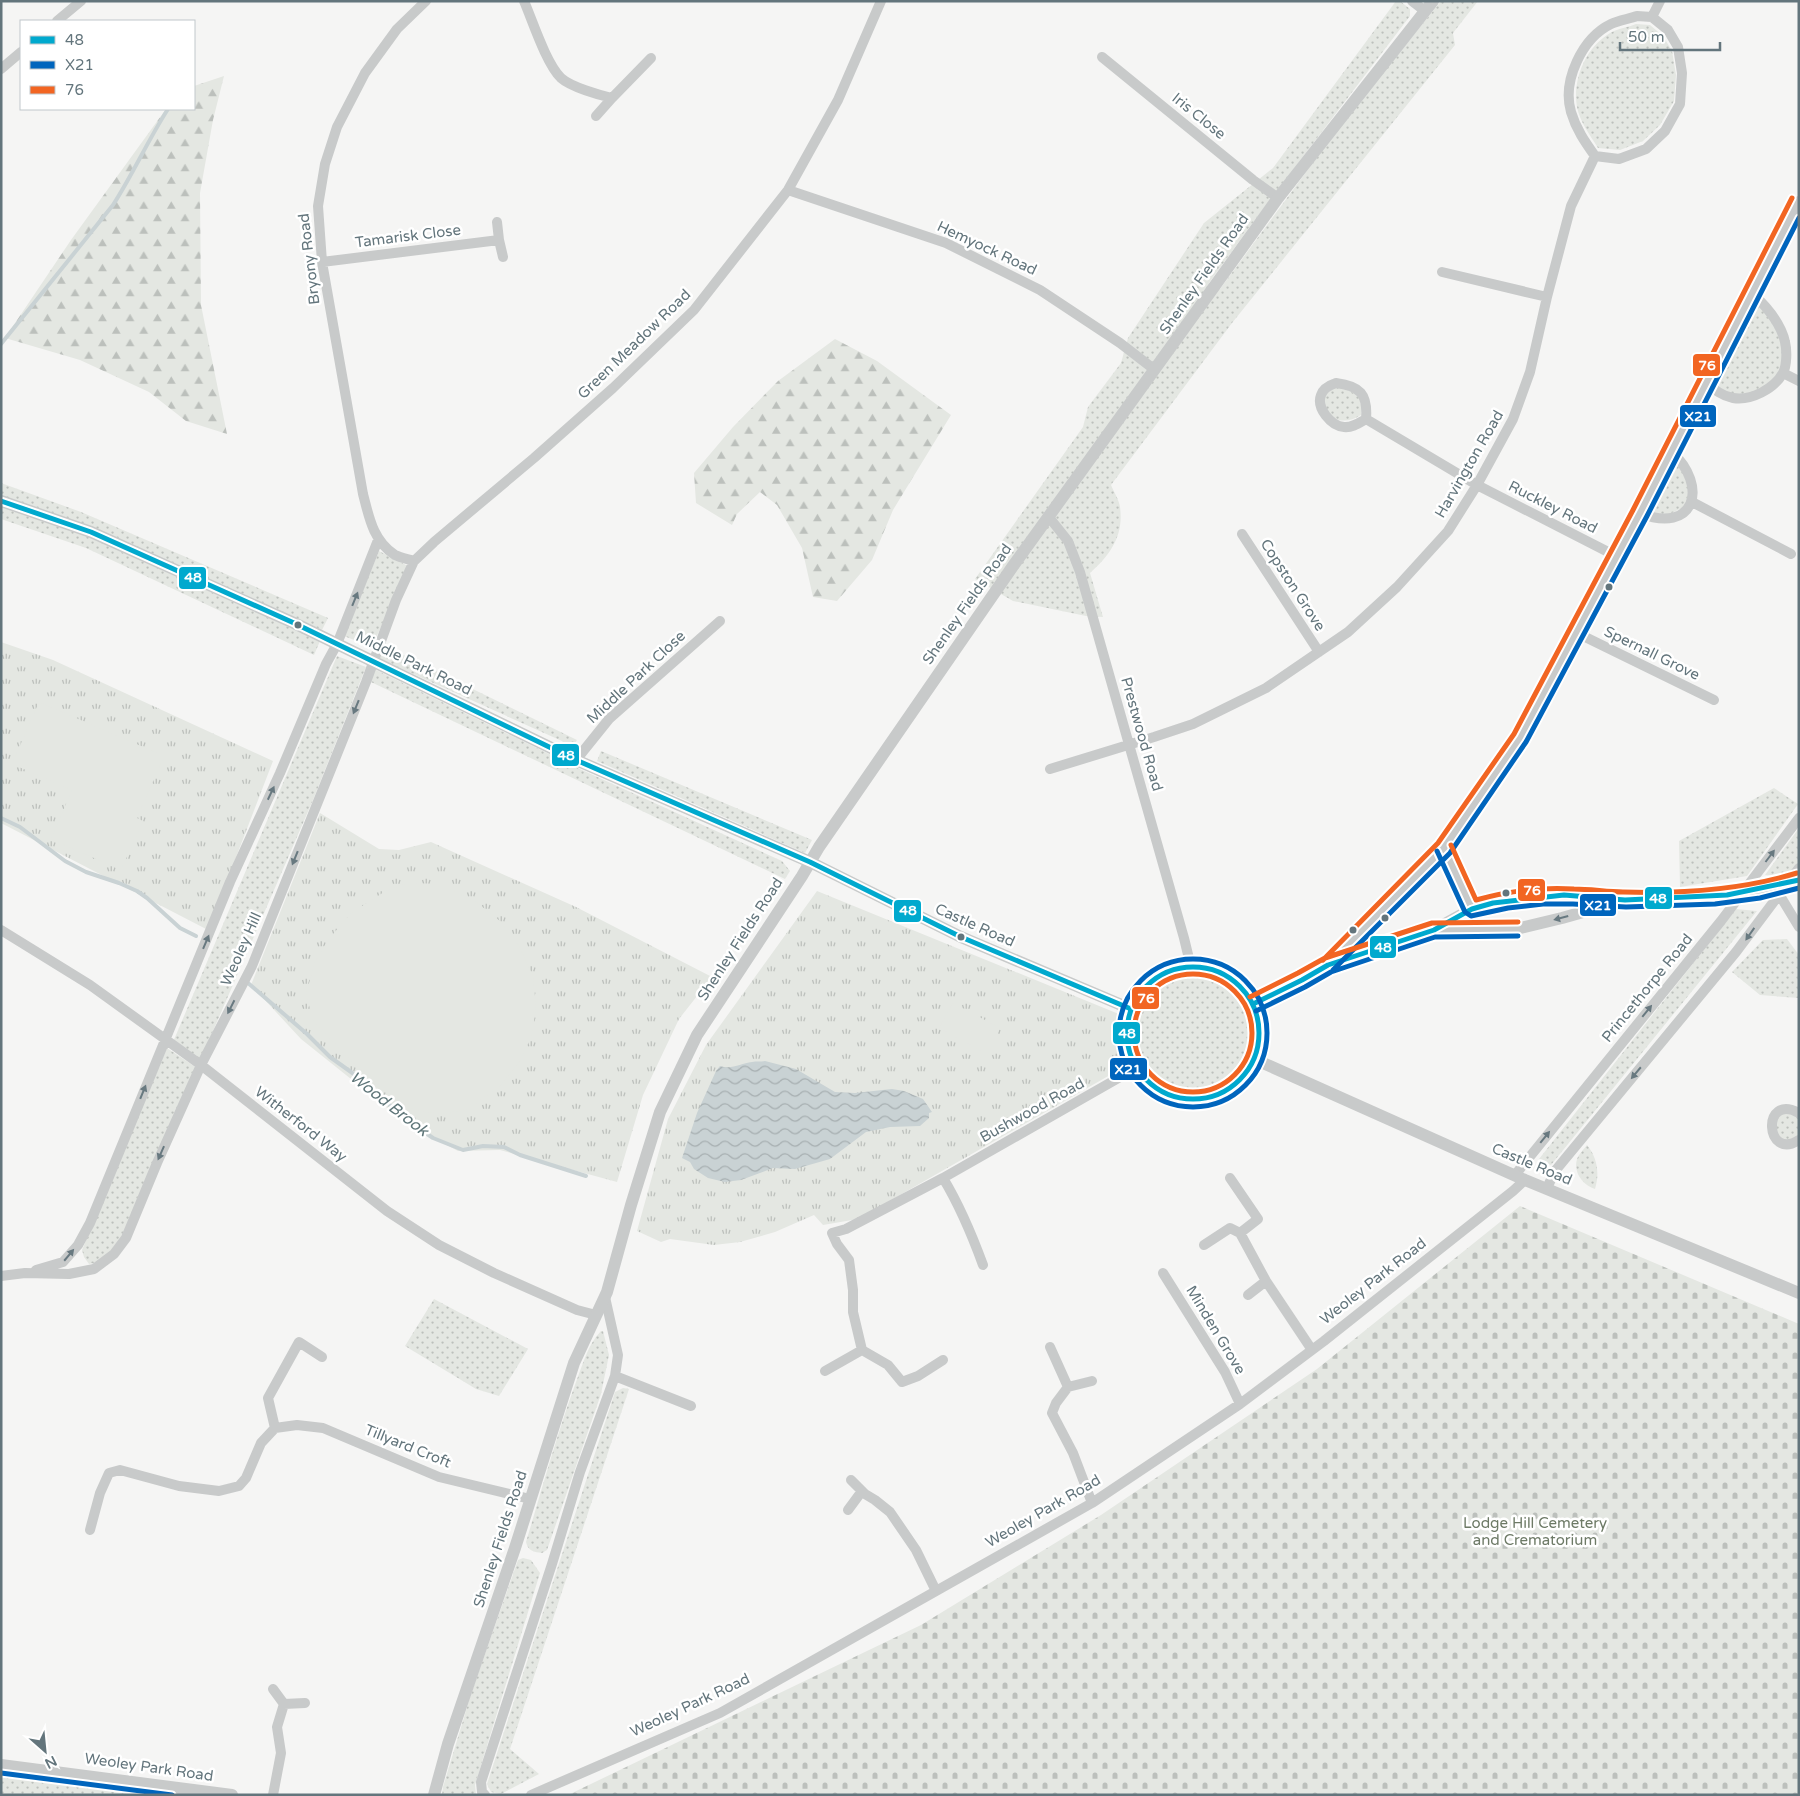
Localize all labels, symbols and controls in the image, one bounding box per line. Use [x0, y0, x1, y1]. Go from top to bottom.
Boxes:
legend [20, 20, 195, 110]
scale bar [1620, 20, 1720, 52]
text: 50 m [1628, 28, 1665, 46]
text: 48 [65, 31, 84, 49]
text: X21 [65, 56, 94, 74]
text: 76 [65, 81, 84, 99]
street label: Iris Close [1169, 89, 1229, 143]
street label: Shenley Fields Road [1156, 210, 1252, 338]
street label: Bryony Road [294, 212, 324, 306]
street label: Hemyock Road [934, 217, 1040, 279]
street label: Tamarisk Close [354, 221, 462, 251]
street label: Green Meadow Road [574, 285, 694, 403]
line badge: 76 [1692, 353, 1721, 377]
text: 76 [1698, 357, 1716, 374]
line badge: X21 [1679, 404, 1717, 428]
street label: Harvington Road [1431, 407, 1507, 521]
text: X21 [1685, 408, 1711, 425]
street label: Ruckley Road [1505, 477, 1601, 537]
street label: Copston Grove [1257, 536, 1329, 634]
street label: Shenley Fields Road [919, 540, 1015, 668]
line badge: 48 [178, 566, 207, 590]
text: 48 [184, 569, 202, 586]
unlabelled marker [1604, 582, 1614, 592]
one-way arrow [351, 591, 359, 606]
unlabelled marker [293, 620, 303, 630]
street label: Spernall Grove [1601, 622, 1703, 684]
street label: Middle Park Road [353, 627, 475, 699]
street label: Middle Park Close [583, 627, 689, 727]
street label: Prestwood Road [1117, 675, 1167, 793]
one-way arrow [352, 700, 360, 715]
line badge: 48 [551, 743, 580, 767]
text: 48 [557, 747, 575, 764]
one-way arrow [267, 786, 275, 800]
one-way arrow [1765, 849, 1775, 863]
one-way arrow [291, 850, 299, 865]
street label: Shenley Fields Road [693, 874, 787, 1004]
line badge: 76 [1517, 878, 1546, 902]
text: 76 [1523, 882, 1541, 899]
line badge: 48 [1644, 886, 1673, 910]
unlabelled marker [1501, 888, 1511, 898]
text: 48 [1649, 890, 1667, 907]
line badge: X21 [1579, 893, 1617, 917]
text: X21 [1585, 897, 1611, 914]
line badge: 48 [893, 899, 922, 923]
street label: Castle Road [932, 899, 1018, 951]
text: 48 [899, 902, 917, 919]
street label: Weoley Hill [217, 909, 265, 989]
unlabelled marker [1380, 913, 1390, 923]
one-way arrow [1554, 914, 1569, 922]
unlabelled marker [1348, 925, 1358, 935]
one-way arrow [1745, 927, 1755, 940]
street label: Princethorpe Road [1598, 930, 1696, 1046]
unlabelled marker [956, 932, 966, 942]
one-way arrow [202, 935, 210, 949]
line badge: 48 [1369, 935, 1397, 959]
text: 48 [1374, 939, 1392, 956]
line badge: 76 [1131, 986, 1160, 1010]
text: 76 [1137, 990, 1155, 1007]
one-way arrow [227, 1000, 235, 1014]
one-way arrow [1642, 1005, 1653, 1018]
line badge: 48 [1112, 1021, 1141, 1045]
text: 48 [1118, 1025, 1136, 1042]
line badge: X21 [1109, 1057, 1148, 1081]
text: X21 [1115, 1061, 1141, 1078]
water label: Wood Brook [346, 1067, 433, 1142]
one-way arrow [1631, 1067, 1642, 1080]
street label: Bushwood Road [977, 1074, 1087, 1146]
street label: Witherford Way [251, 1082, 351, 1166]
one-way arrow [140, 1085, 148, 1099]
one-way arrow [1539, 1131, 1550, 1144]
street label: Castle Road [1489, 1139, 1575, 1189]
one-way arrow [157, 1146, 165, 1160]
street label: Weoley Park Road [1316, 1234, 1430, 1328]
one-way arrow [63, 1249, 74, 1261]
street label: Minden Grove [1182, 1282, 1250, 1378]
street label: Tillyard Croft [362, 1420, 454, 1472]
street label: Shenley Fields Road [469, 1468, 531, 1610]
street label: Weoley Park Road [982, 1471, 1104, 1551]
park label: Lodge Hill Cemetery and Crematorium [1463, 1514, 1607, 1549]
street label: Weoley Park Road [627, 1669, 753, 1741]
north arrow [20, 1726, 70, 1776]
street label: Weoley Park Road [83, 1749, 215, 1785]
text: N [42, 1752, 60, 1772]

